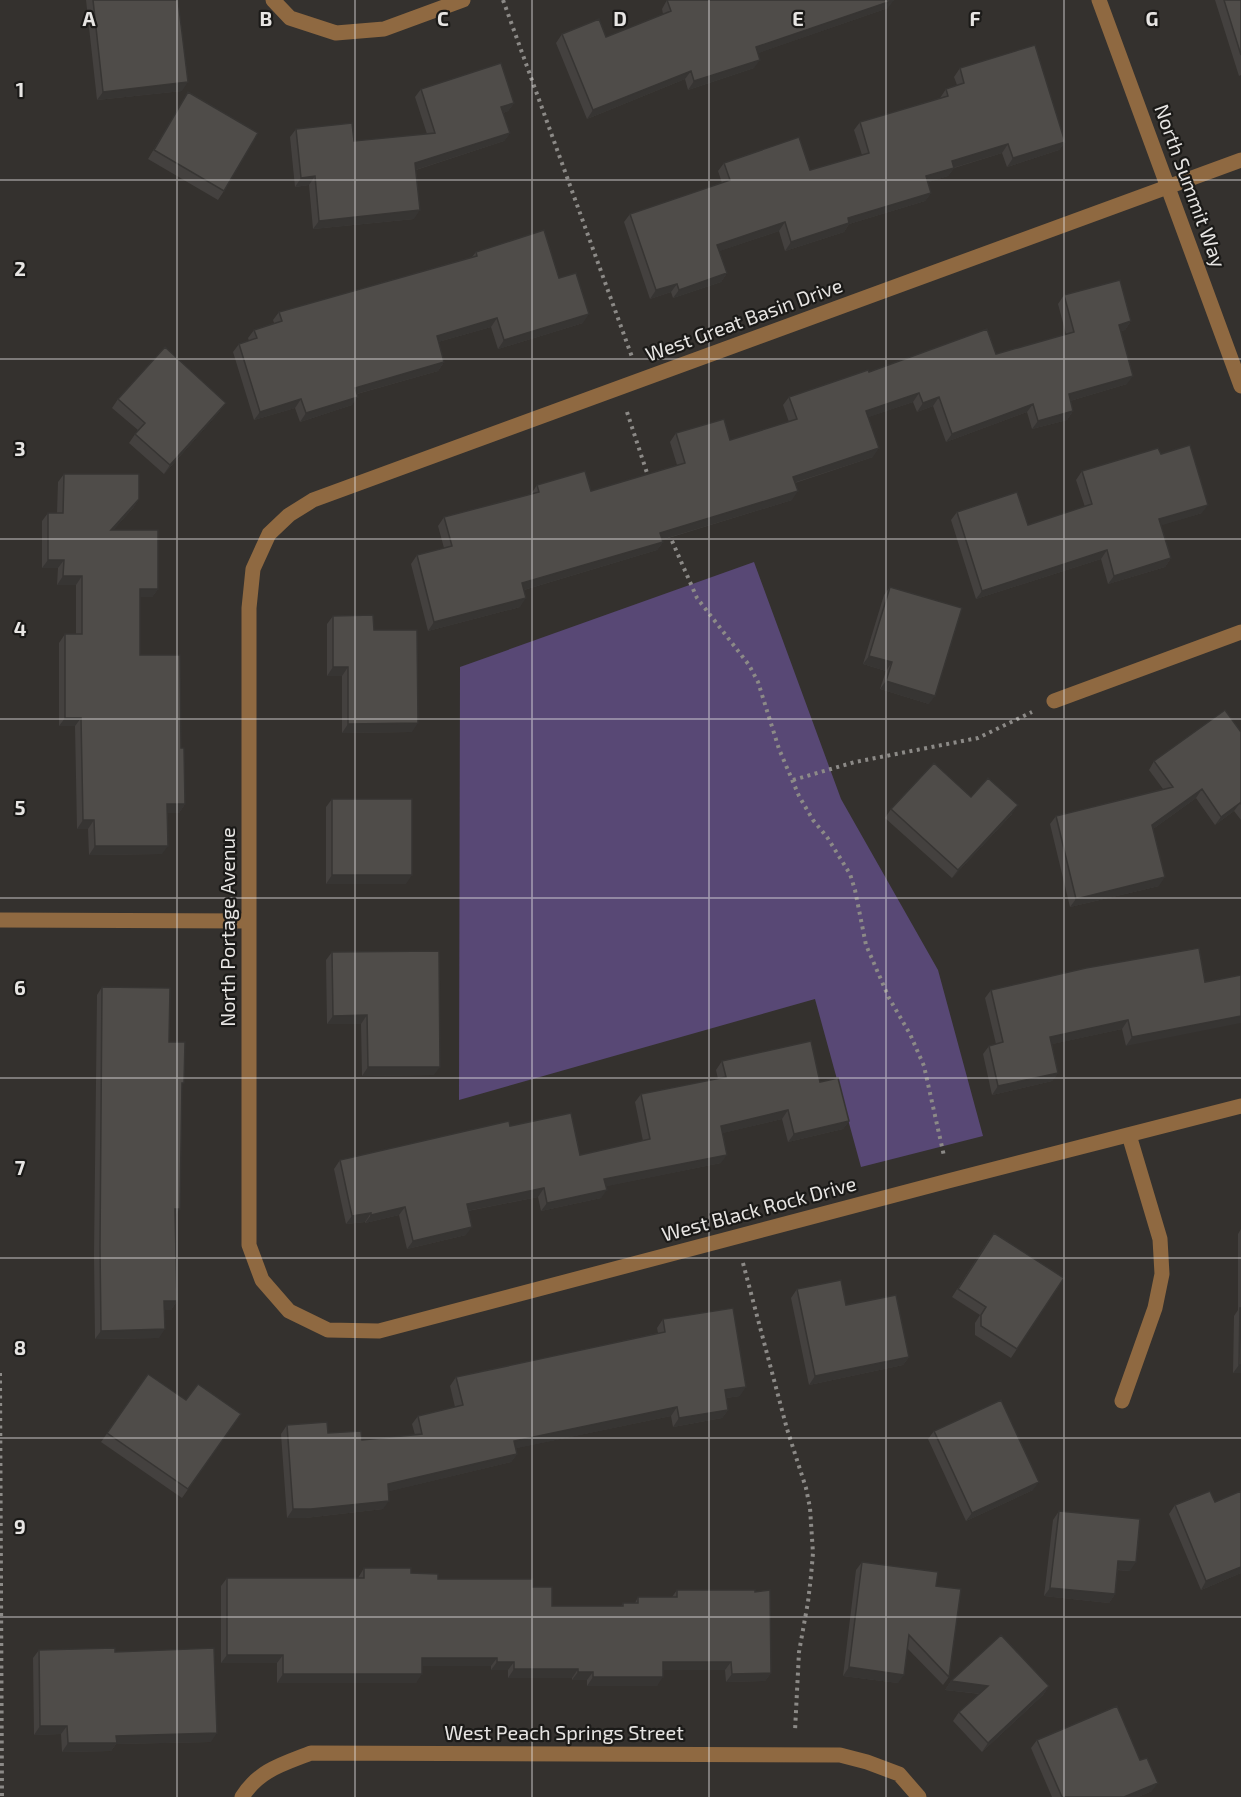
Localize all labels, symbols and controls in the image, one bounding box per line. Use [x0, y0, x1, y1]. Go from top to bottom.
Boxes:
text: A [82, 6, 96, 30]
text: B [260, 6, 272, 30]
text: C [437, 6, 449, 30]
text: D [613, 6, 627, 30]
text: E [792, 6, 804, 30]
text: F [969, 6, 981, 30]
text: G [1146, 6, 1158, 30]
text: 1 [16, 77, 24, 101]
street label: North Summit Way [1150, 101, 1232, 271]
text: 2 [14, 256, 26, 280]
street label: West Great Basin Drive [642, 272, 845, 366]
text: 3 [14, 436, 26, 460]
text: 4 [14, 616, 27, 640]
text: 5 [14, 795, 26, 819]
street label: North Portage Avenue [215, 827, 239, 1027]
text: 6 [14, 975, 26, 999]
text: 7 [15, 1155, 26, 1179]
street label: West Black Rock Drive [659, 1171, 859, 1246]
text: 8 [14, 1335, 26, 1359]
text: 9 [14, 1514, 26, 1538]
street label: West Peach Springs Street [444, 1720, 684, 1744]

